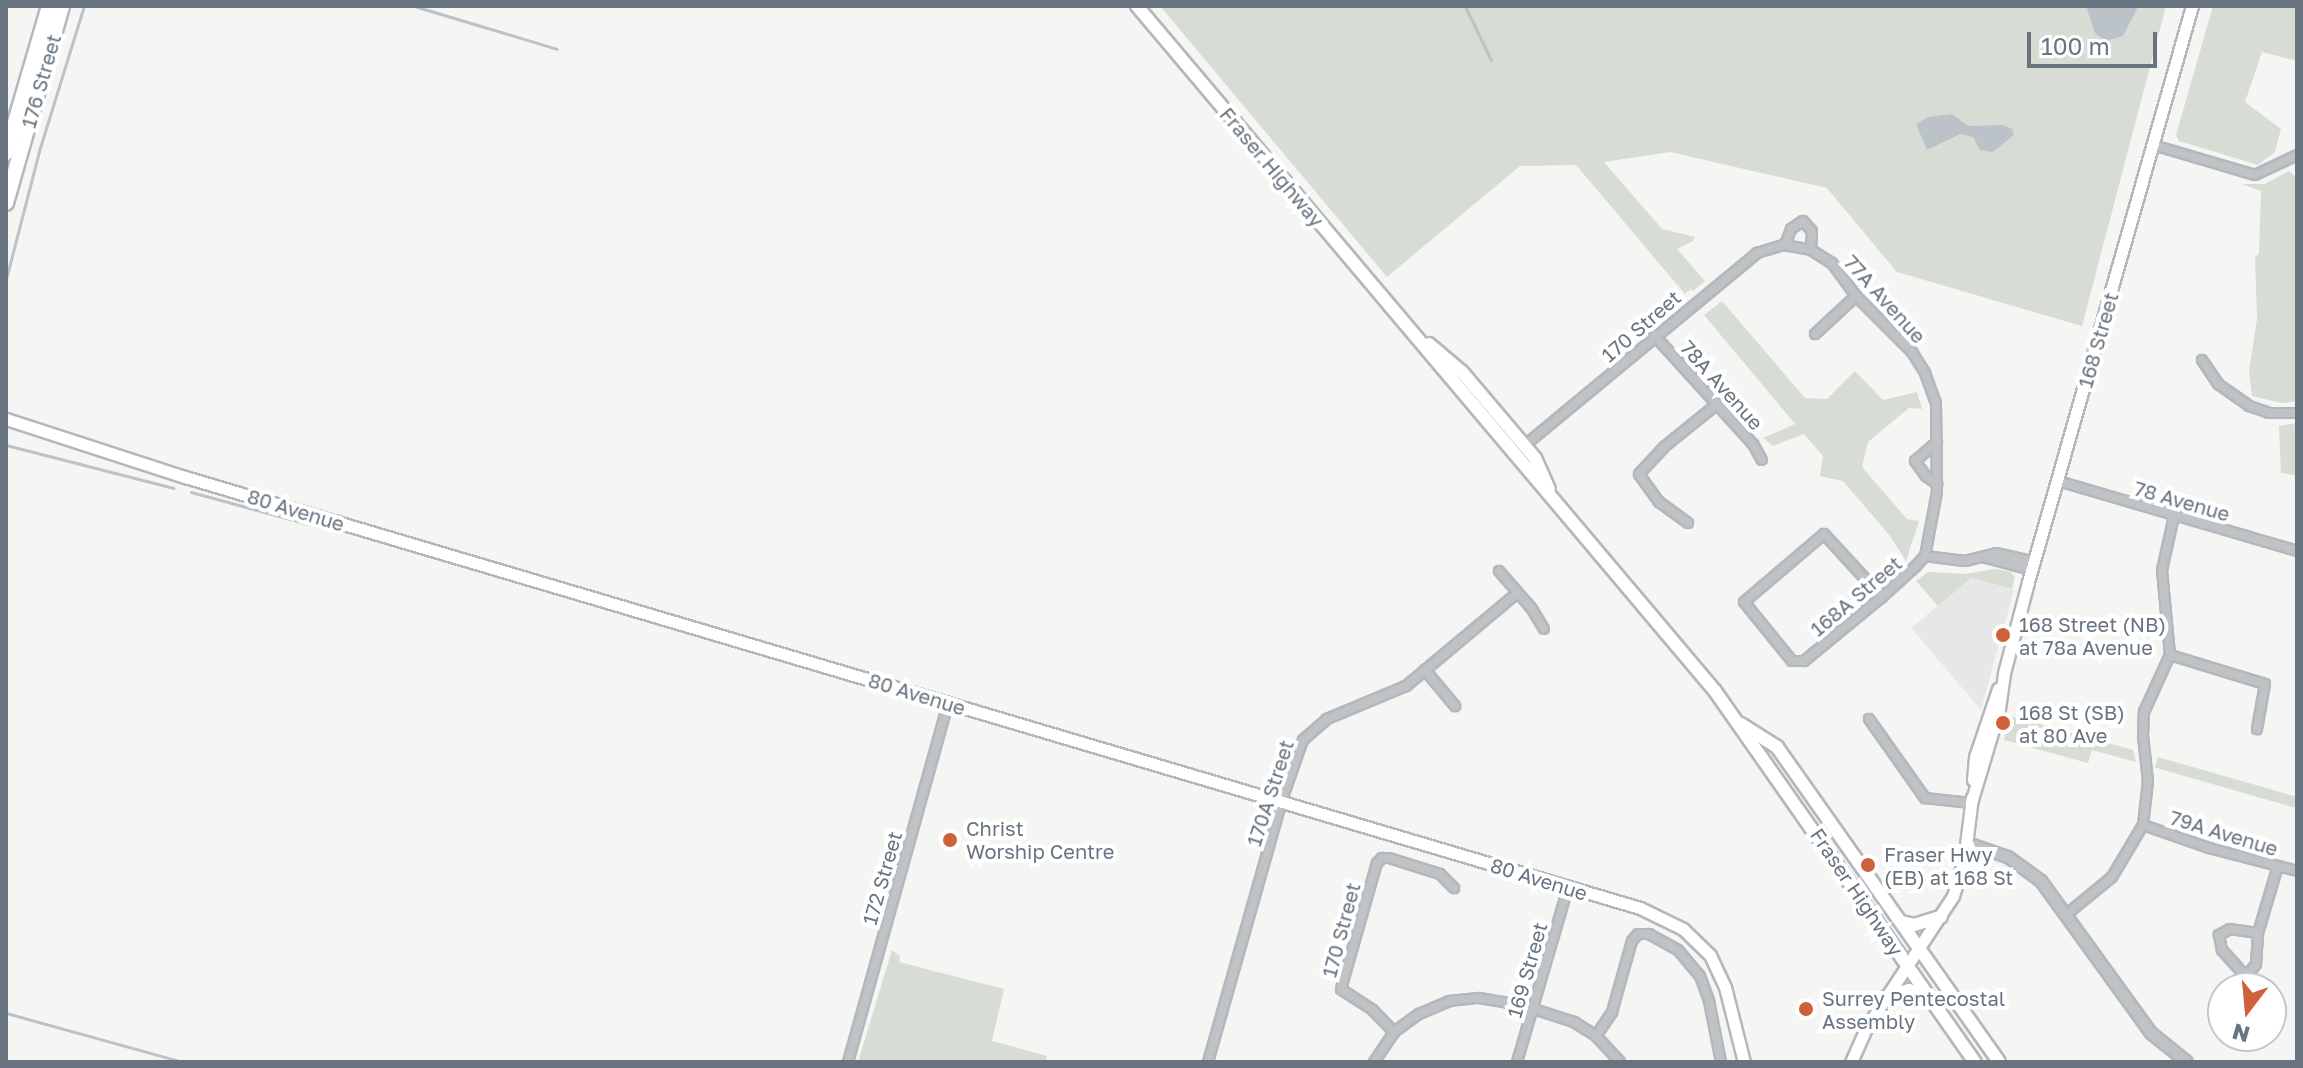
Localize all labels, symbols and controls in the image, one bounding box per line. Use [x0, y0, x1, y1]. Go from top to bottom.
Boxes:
scale bar [2031, 16, 2161, 66]
street label: 176 Street [16, 31, 66, 131]
text: 100 m [2041, 31, 2110, 60]
street label: Fraser Highway [1215, 102, 1329, 232]
street label: 77A Avenue [1839, 250, 1931, 348]
street label: 170 Street [1597, 285, 1685, 367]
street label: 168 Street [2073, 289, 2123, 391]
street label: 78A Avenue [1676, 335, 1768, 435]
street label: 78 Avenue [2131, 476, 2233, 526]
street label: 80 Avenue [245, 484, 347, 536]
street label: 168A Street [1806, 551, 1906, 641]
place label: 168 Street (NB) at 78a Avenue [2019, 612, 2166, 659]
marker: 168 Street (NB) at 78a Avenue [1994, 626, 2012, 644]
street label: 80 Avenue [866, 668, 968, 720]
place label: 168 St (SB) at 80 Ave [2019, 700, 2125, 747]
marker: 168 St (SB) at 80 Ave [1994, 714, 2012, 732]
street label: 170A Street [1242, 737, 1298, 849]
street label: 79A Avenue [2167, 805, 2281, 861]
place label: Christ Worship Centre [966, 816, 1114, 863]
street label: Fraser Highway [1805, 824, 1909, 960]
street label: 172 Street [857, 829, 907, 927]
marker: Christ Worship Centre [941, 831, 959, 849]
place label: Fraser Hwy (EB) at 168 St [1884, 842, 2013, 889]
street label: 80 Avenue [1488, 853, 1590, 905]
marker: Fraser Hwy (EB) at 168 St [1859, 856, 1877, 874]
street label: 170 Street [1317, 880, 1365, 980]
street label: 169 Street [1502, 920, 1552, 1020]
north arrow [2207, 972, 2287, 1052]
place label: Surrey Pentecostal Assembly [1822, 986, 2005, 1033]
marker: Surrey Pentecostal Assembly [1797, 1000, 1815, 1018]
text: N [2229, 1018, 2253, 1049]

